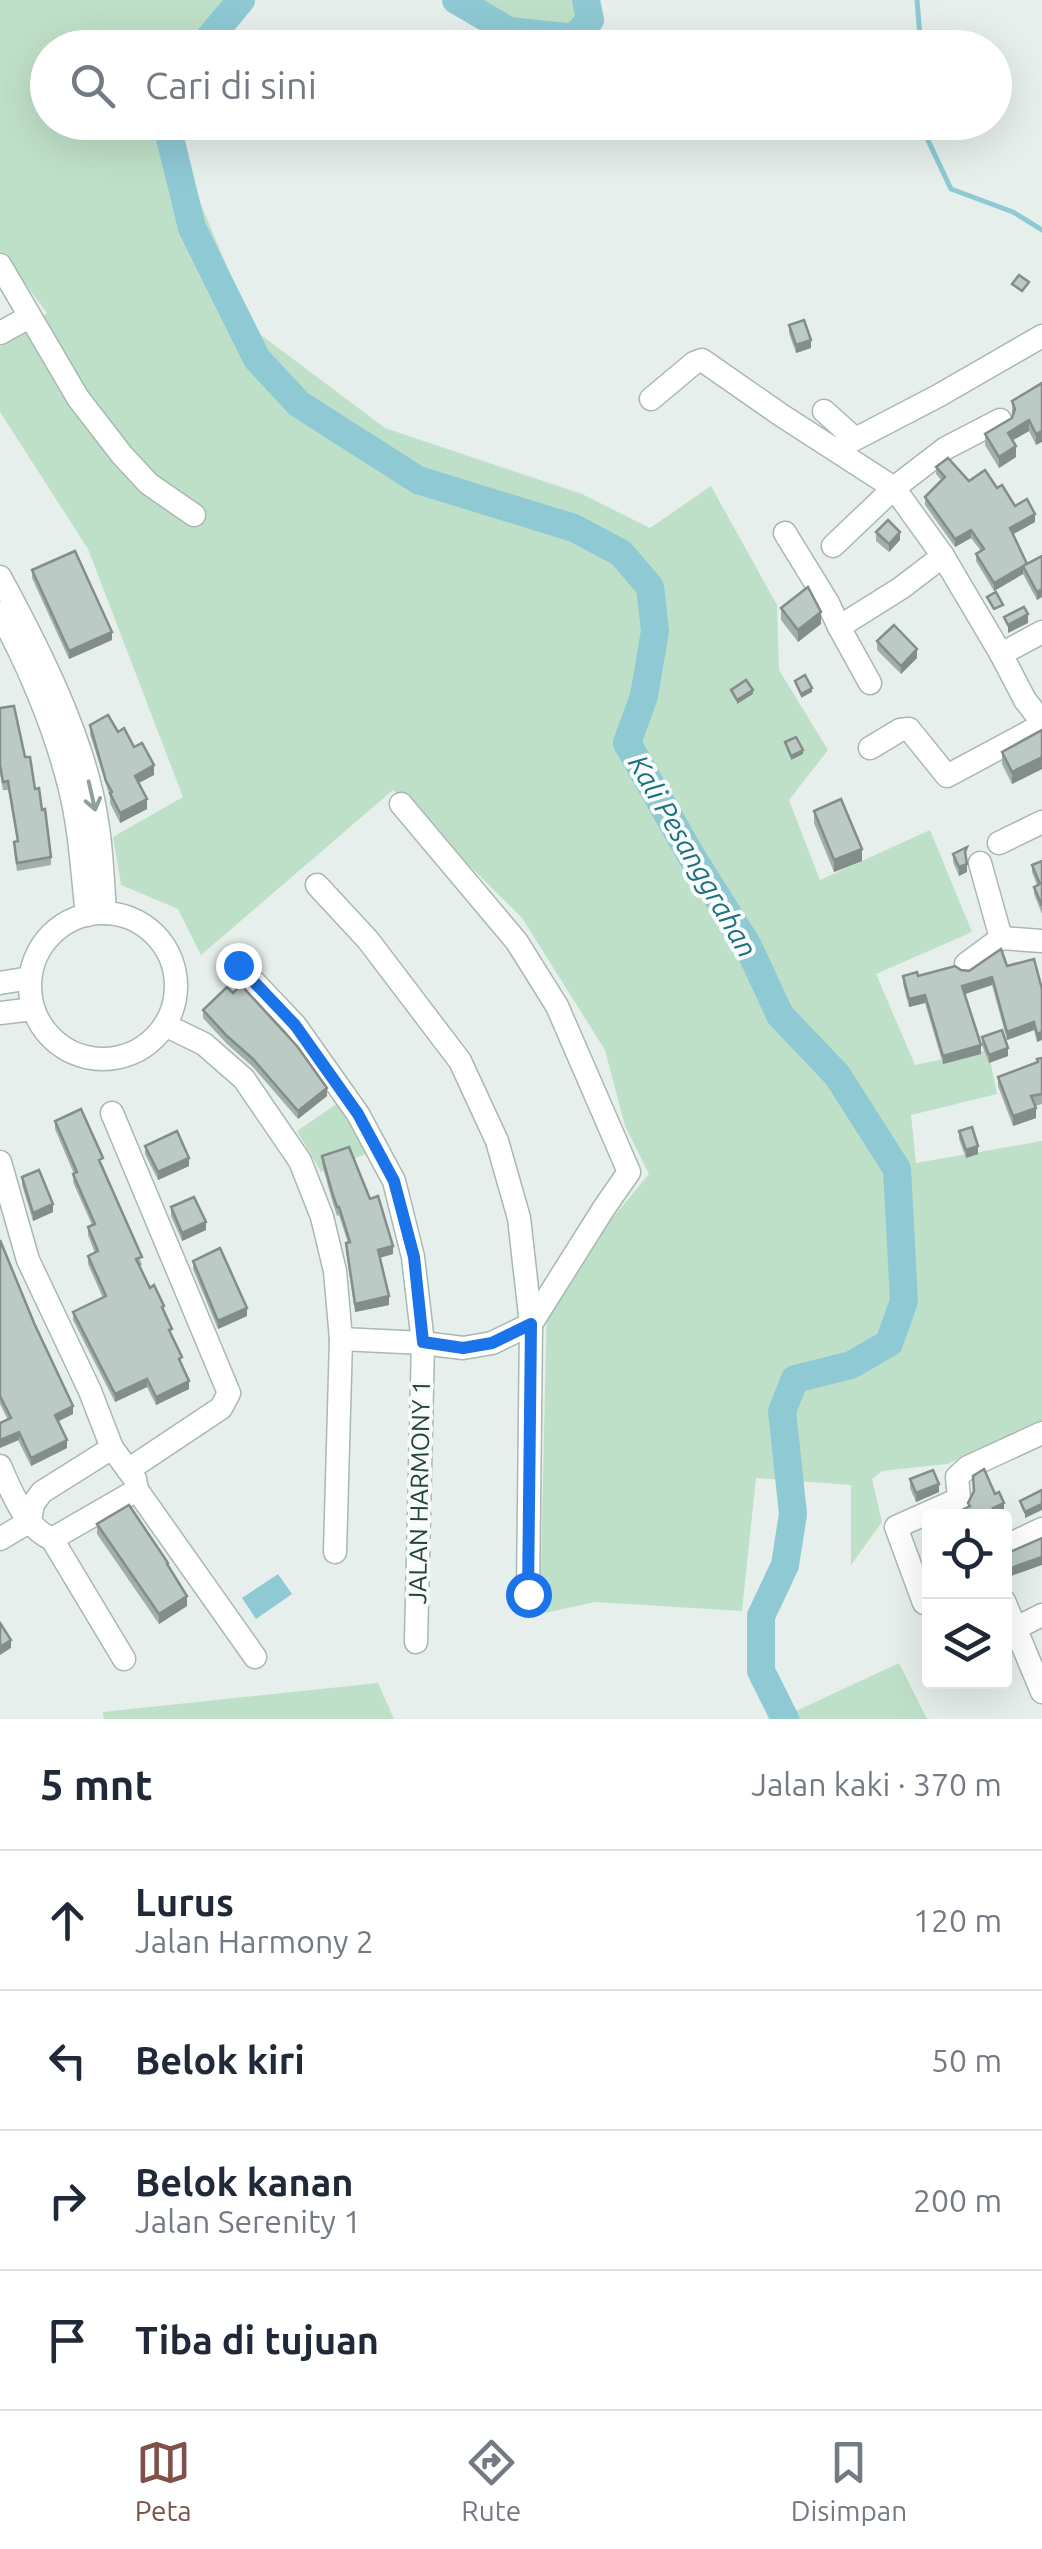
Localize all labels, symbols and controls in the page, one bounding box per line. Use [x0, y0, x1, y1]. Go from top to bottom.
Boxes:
search box [30, 30, 1012, 140]
icon: search [65, 58, 120, 113]
text: Cari di sini [145, 64, 317, 106]
water label: Kali Pesanggrahan [623, 749, 764, 962]
one-way arrow [83, 779, 102, 811]
route end [216, 943, 262, 989]
street label: JALAN HARMONY 1 [403, 1380, 435, 1604]
map controls [922, 1509, 1012, 1689]
button: locate [922, 1509, 1012, 1599]
route start [506, 1572, 552, 1618]
button: layers [922, 1599, 1012, 1689]
text: 5 mnt [40, 1761, 153, 1808]
text: Jalan kaki · 370 m [751, 1766, 1002, 1802]
text: Lurus [135, 1881, 234, 1923]
icon: ahead [40, 1893, 95, 1948]
text: 120 m [913, 1902, 1002, 1938]
text: Jalan Harmony 2 [135, 1923, 374, 1959]
icon: left [40, 2033, 95, 2088]
text: Belok kiri [135, 2039, 305, 2081]
text: 50 m [931, 2042, 1002, 2078]
text: Belok kanan [135, 2161, 354, 2203]
icon: right [40, 2173, 95, 2228]
text: 200 m [913, 2182, 1002, 2218]
text: Jalan Serenity 1 [135, 2203, 361, 2239]
icon: arrive [40, 2313, 95, 2368]
text: Tiba di tujuan [135, 2319, 379, 2361]
tab: Peta [135, 2435, 192, 2526]
tab: Rute [461, 2435, 521, 2526]
tab: Disimpan [791, 2435, 907, 2526]

